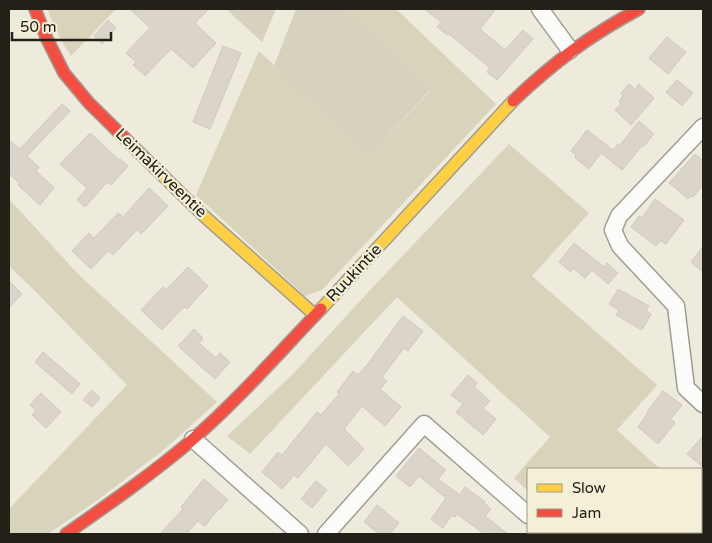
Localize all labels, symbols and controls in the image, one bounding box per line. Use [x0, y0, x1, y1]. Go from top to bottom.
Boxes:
scale bar [12, 10, 111, 42]
text: 50 m [20, 18, 57, 36]
street label: Leimakirveentie [111, 124, 211, 222]
street label: Ruukintie [322, 240, 386, 306]
legend [527, 468, 702, 533]
text: Slow [572, 479, 606, 497]
text: Jam [572, 504, 601, 522]

